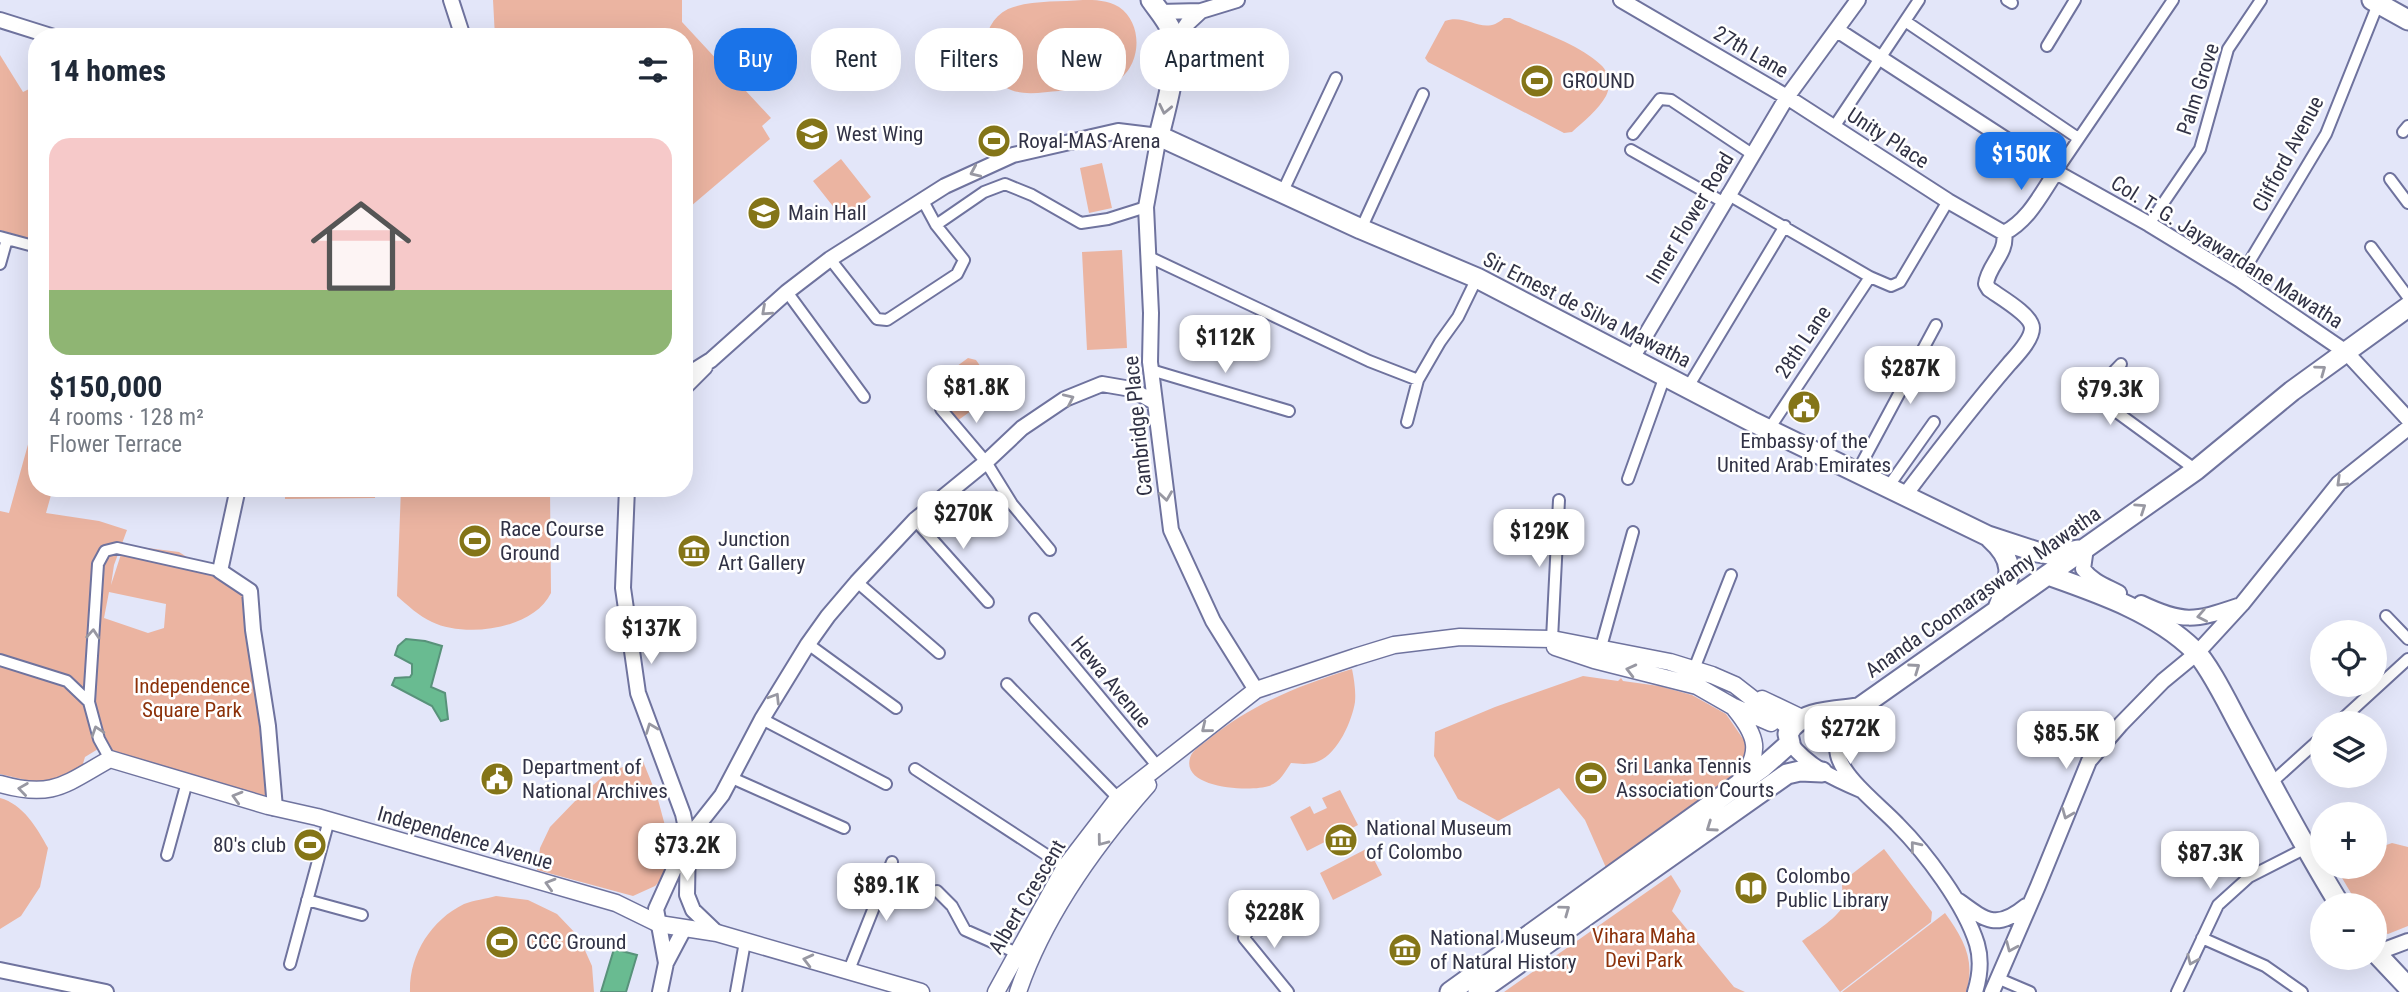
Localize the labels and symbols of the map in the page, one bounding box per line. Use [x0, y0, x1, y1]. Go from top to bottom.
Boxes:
street label: 27th Lane [1709, 21, 1793, 83]
street label: Palm Grove [2172, 40, 2224, 138]
sports icon: GROUND [1518, 62, 1556, 100]
place label: GROUND [1562, 69, 1635, 93]
street label: Clifford Avenue [2248, 92, 2329, 216]
one-way arrow [1158, 103, 1173, 115]
street label: Unity Place [1843, 103, 1934, 173]
school or university icon: West Wing [793, 115, 831, 153]
place label: West Wing [836, 122, 923, 146]
sports icon: Royal-MAS Arena [975, 122, 1013, 160]
place label: Royal-MAS Arena [1018, 129, 1160, 153]
pin: $150K [1972, 132, 2070, 192]
street label: Inner Flower Road [1641, 148, 1739, 288]
one-way arrow [970, 164, 982, 178]
street label: Col. T. G. Jayawardane Mawatha [2107, 171, 2347, 333]
school or university icon: Main Hall [745, 194, 783, 232]
place label: Main Hall [788, 201, 866, 225]
street label: Sir Ernest de Silva Mawatha [1479, 247, 1695, 373]
street label: 28th Lane [1770, 301, 1836, 383]
one-way arrow [761, 303, 774, 315]
pin: $112K [1176, 316, 1274, 375]
pin: $287K [1861, 346, 1959, 406]
street label: Cambridge Place [1119, 355, 1157, 497]
pin: $81.8K [919, 366, 1033, 425]
one-way arrow [2314, 366, 2326, 378]
pin: $79.3K [2053, 368, 2167, 427]
public building icon: Embassy of the United Arab Emirates [1785, 388, 1823, 426]
one-way arrow [1062, 393, 1074, 407]
place label: Embassy of the United Arab Emirates [1717, 429, 1891, 477]
one-way arrow [2336, 474, 2349, 487]
one-way arrow [1159, 490, 1174, 502]
pin: $270K [914, 491, 1012, 551]
street label: Ananda Coomaraswamy Mawatha [1861, 501, 2105, 683]
one-way arrow [2133, 504, 2146, 517]
pin: $129K [1490, 510, 1588, 569]
place label: Race Course Ground [500, 517, 604, 565]
sports icon: Race Course Ground [456, 522, 494, 560]
place label: Junction Art Gallery [718, 527, 806, 575]
museum icon: Junction Art Gallery [675, 532, 713, 570]
pin: $137K [602, 606, 700, 666]
one-way arrow [2196, 608, 2208, 623]
one-way arrow [85, 628, 100, 639]
street label: Hewa Avenue [1066, 631, 1156, 733]
one-way arrow [1625, 663, 1637, 678]
one-way arrow [1907, 664, 1920, 676]
park label: Independence Square Park [134, 674, 250, 722]
one-way arrow [767, 692, 780, 705]
pin: $272K [1801, 706, 1899, 766]
pin: $85.5K [2009, 712, 2123, 771]
one-way arrow [1202, 719, 1214, 732]
one-way arrow [645, 722, 659, 734]
one-way arrow [91, 726, 106, 738]
place label: Sri Lanka Tennis Association Courts [1616, 754, 1774, 802]
place label: Department of National Archives [522, 755, 668, 803]
sports icon: Sri Lanka Tennis Association Courts [1572, 759, 1610, 797]
public building icon: Department of National Archives [478, 760, 516, 798]
one-way arrow [17, 782, 29, 797]
one-way arrow [231, 790, 243, 805]
street label: Independence Avenue [375, 801, 556, 875]
one-way arrow [2061, 807, 2075, 819]
place label: National Museum of Colombo [1366, 816, 1512, 864]
one-way arrow [1706, 819, 1719, 831]
museum icon: National Museum of Colombo [1322, 821, 1360, 859]
pin: $73.2K [630, 824, 744, 883]
sports icon: 80's club [291, 826, 329, 864]
pin: $87.3K [2153, 832, 2267, 891]
place label: 80's club [213, 833, 286, 857]
one-way arrow [1098, 834, 1110, 846]
street label: Albert Crescent [984, 836, 1070, 958]
one-way arrow [1911, 841, 1924, 853]
pin: $89.1K [829, 864, 943, 923]
place label: Colombo Public Library [1776, 864, 1889, 912]
library icon: Colombo Public Library [1732, 869, 1770, 907]
one-way arrow [545, 878, 557, 892]
pin: $228K [1225, 890, 1323, 950]
one-way arrow [1557, 905, 1570, 918]
sports icon: CCC Ground [483, 923, 521, 961]
park label: Vihara Maha Devi Park [1592, 924, 1696, 972]
place label: National Museum of Natural History [1430, 926, 1577, 974]
place label: CCC Ground [526, 930, 626, 954]
museum icon: National Museum of Natural History [1386, 931, 1424, 969]
one-way arrow [2005, 941, 2019, 953]
one-way arrow [2186, 953, 2200, 965]
one-way arrow [802, 954, 814, 968]

